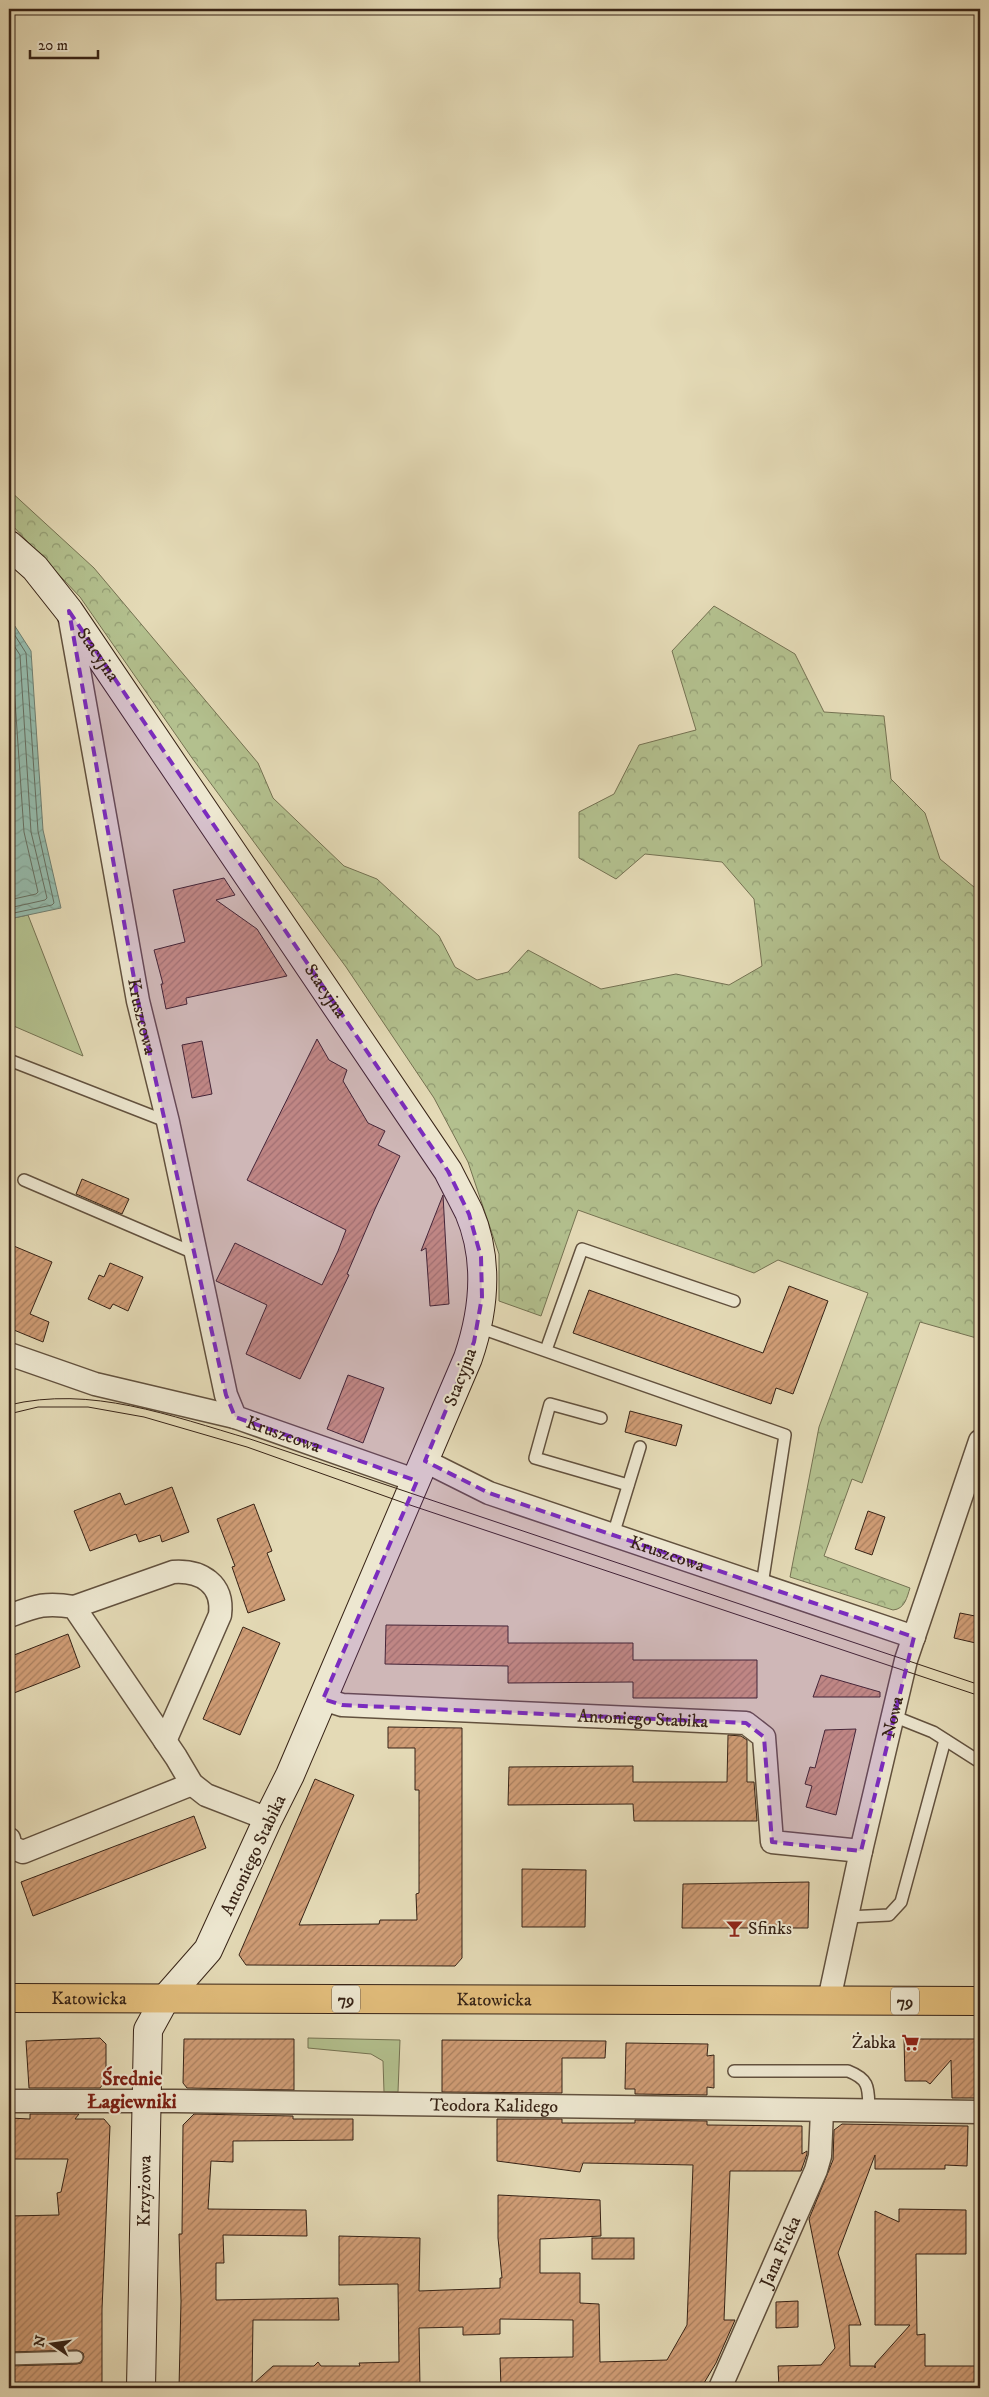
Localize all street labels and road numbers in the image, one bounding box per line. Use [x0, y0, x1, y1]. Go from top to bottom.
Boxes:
street label: Stacyjna [71, 624, 124, 687]
street label: Stacyjna [299, 960, 351, 1023]
street label: Kruszcowa [122, 977, 161, 1057]
street label: Stacyjna [440, 1345, 482, 1410]
street label: Kruszcowa [243, 1412, 324, 1458]
street label: Kruszcowa [627, 1532, 708, 1577]
street label: Nowa [878, 1694, 909, 1740]
street label: Antoniego Stabika [577, 1706, 709, 1733]
street label: Antoniego Stabika [216, 1791, 292, 1919]
road number: 79 [332, 1986, 360, 2012]
street label: Katowicka [51, 1988, 127, 2010]
road number: 79 [891, 1988, 919, 2014]
street label: Katowicka [456, 1989, 532, 2012]
street label: Teodora Kalidego [430, 2094, 558, 2118]
street label: Krzyżowa [133, 2155, 157, 2227]
street label: Jana Ficka [755, 2213, 806, 2293]

